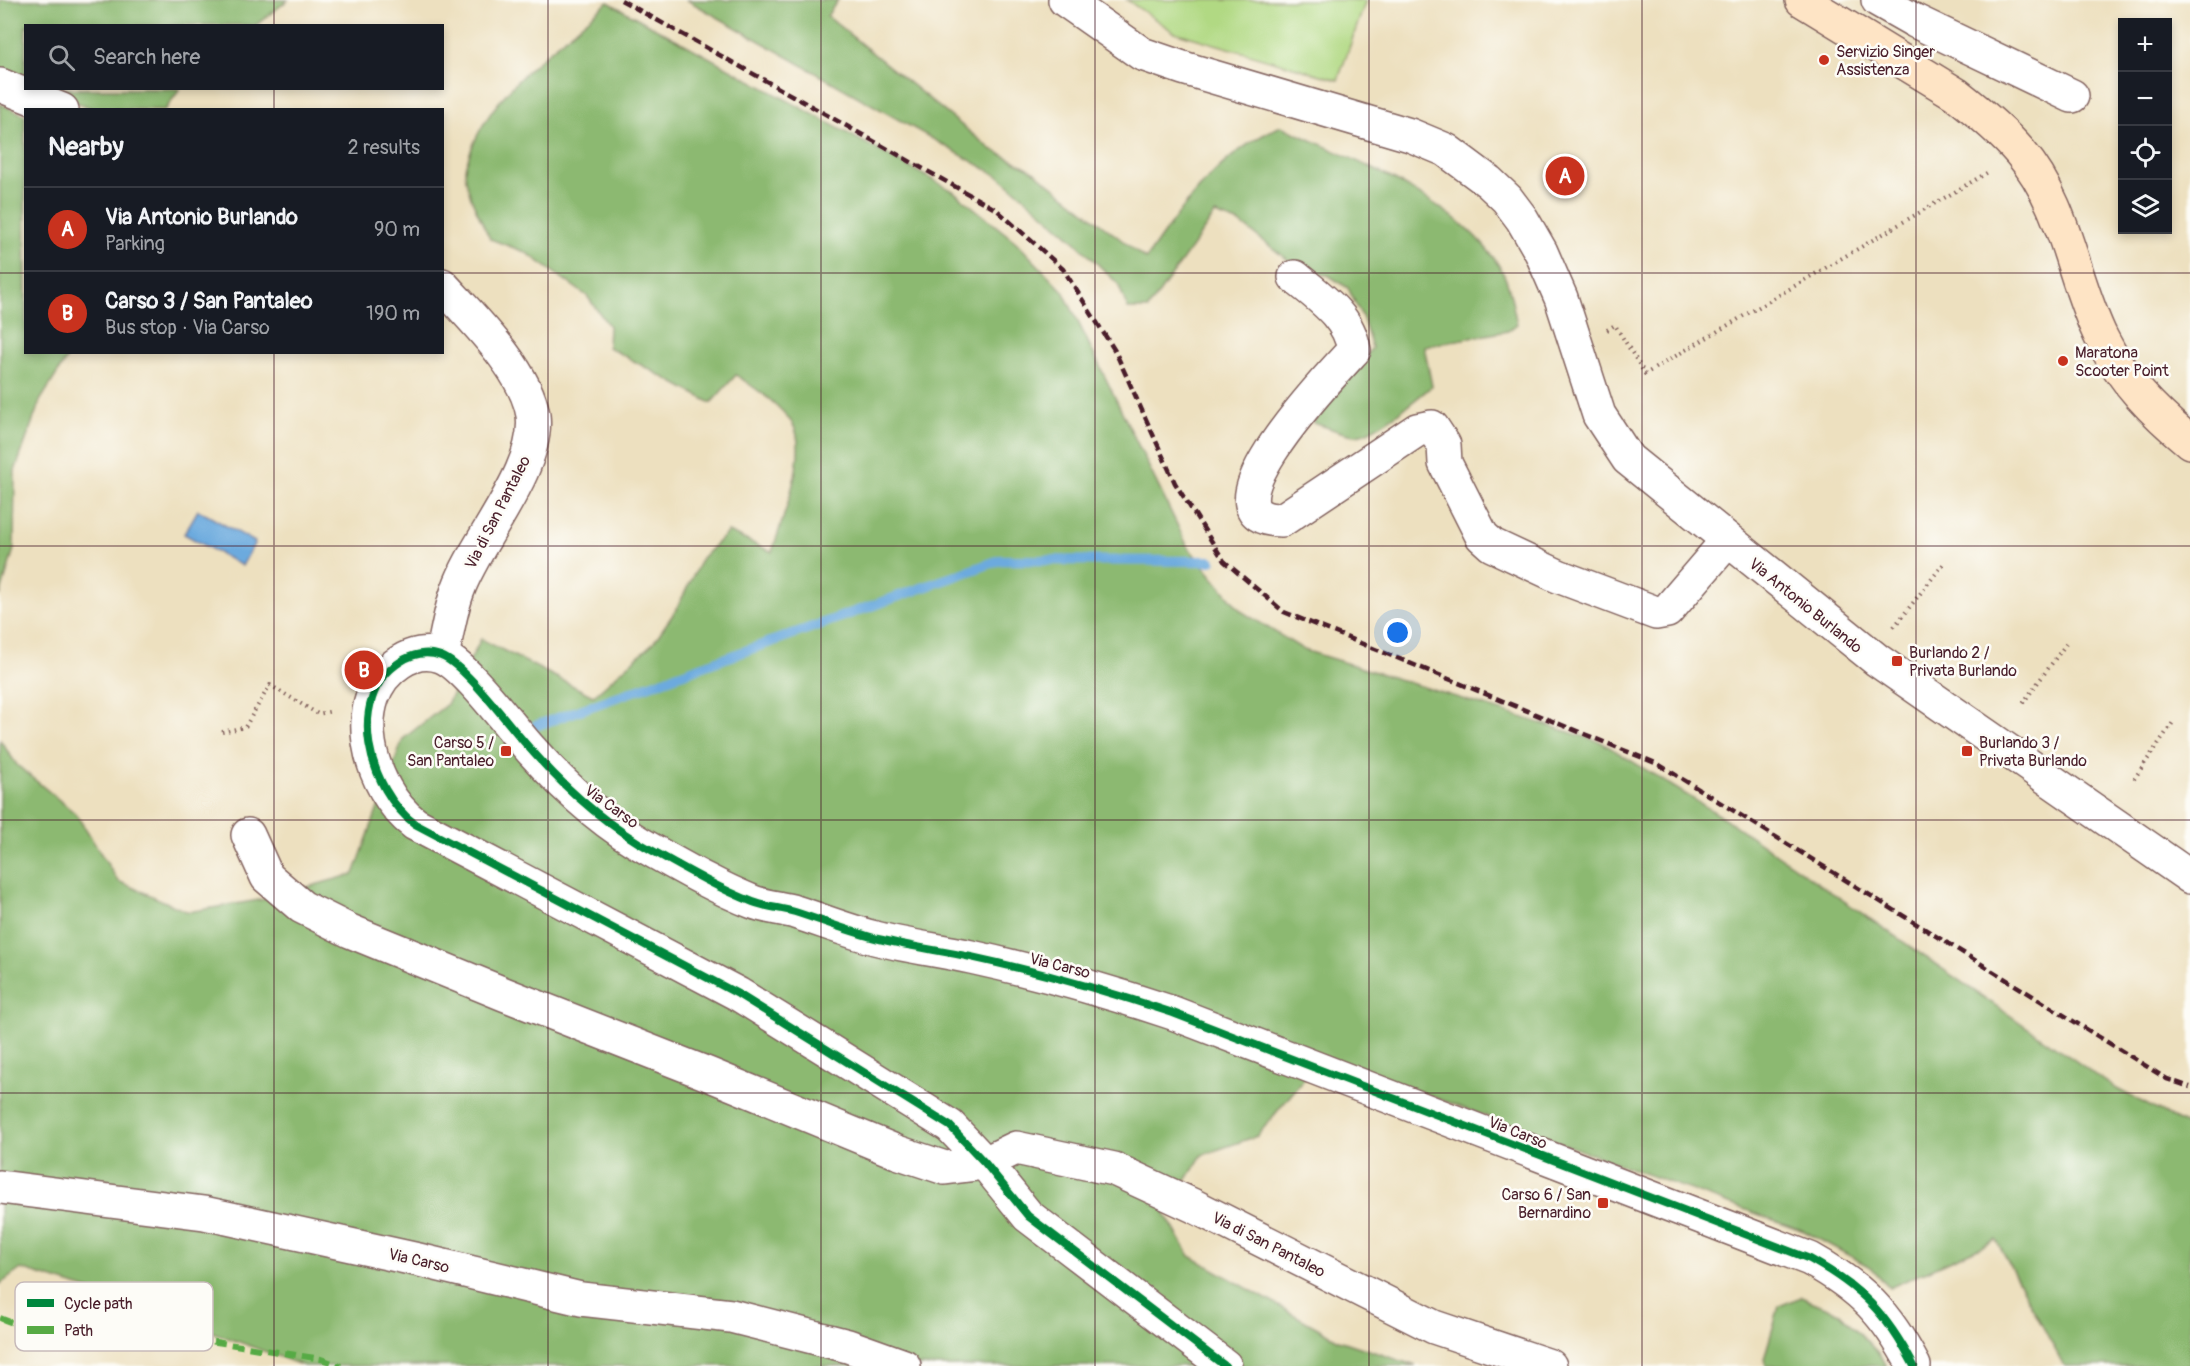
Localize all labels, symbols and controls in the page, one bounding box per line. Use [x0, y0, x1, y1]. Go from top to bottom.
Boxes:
map controls [2118, 18, 2172, 234]
button: + [2118, 18, 2172, 72]
search box [24, 24, 444, 90]
icon: search [45, 41, 78, 74]
place label: Servizio Singer Assistenza [1836, 42, 1935, 80]
text: Search here [93, 43, 200, 71]
marker: Servizio Singer Assistenza [1817, 53, 1831, 67]
button: − [2118, 72, 2172, 126]
button: locate [2118, 126, 2172, 180]
text: Nearby [48, 131, 124, 163]
text: 2 results [348, 135, 420, 160]
pin: A [1546, 154, 1584, 198]
button: layers [2118, 180, 2172, 234]
text: Via Antonio Burlando [105, 203, 298, 231]
text: A [61, 217, 74, 242]
text: 90 m [374, 217, 420, 242]
text: Parking [105, 231, 165, 256]
text: Carso 3 / San Pantaleo [105, 287, 312, 315]
text: B [62, 301, 73, 326]
text: 190 m [366, 301, 420, 326]
text: Bus stop · Via Carso [105, 315, 270, 340]
place label: Maratona Scooter Point [2075, 343, 2169, 381]
marker: Maratona Scooter Point [2056, 354, 2070, 368]
street label: Via di San Pantaleo [461, 452, 535, 572]
street label: Via Antonio Burlando [1745, 554, 1866, 658]
your location [1383, 618, 1412, 647]
place label: Burlando 2 / Privata Burlando [1909, 643, 2017, 681]
pin: B [344, 648, 384, 692]
marker: Burlando 2 / Privata Burlando [1890, 654, 1904, 668]
place label: Carso 5 / San Pantaleo [407, 733, 494, 771]
place label: Burlando 3 / Privata Burlando [1979, 733, 2087, 771]
marker: Carso 5 / San Pantaleo [499, 744, 513, 758]
marker: Burlando 3 / Privata Burlando [1960, 744, 1974, 758]
street label: Via Carso [580, 780, 643, 833]
street label: Via Carso [1027, 949, 1093, 983]
street label: Via Carso [1485, 1112, 1551, 1154]
place label: Carso 6 / San Bernardino [1501, 1185, 1591, 1223]
marker: Carso 6 / San Bernardino [1596, 1196, 1610, 1210]
street label: Via di San Pantaleo [1209, 1208, 1329, 1282]
street label: Via Carso [386, 1244, 452, 1278]
legend [15, 1282, 213, 1351]
text: Cycle path [64, 1294, 132, 1314]
text: Path [64, 1321, 93, 1341]

